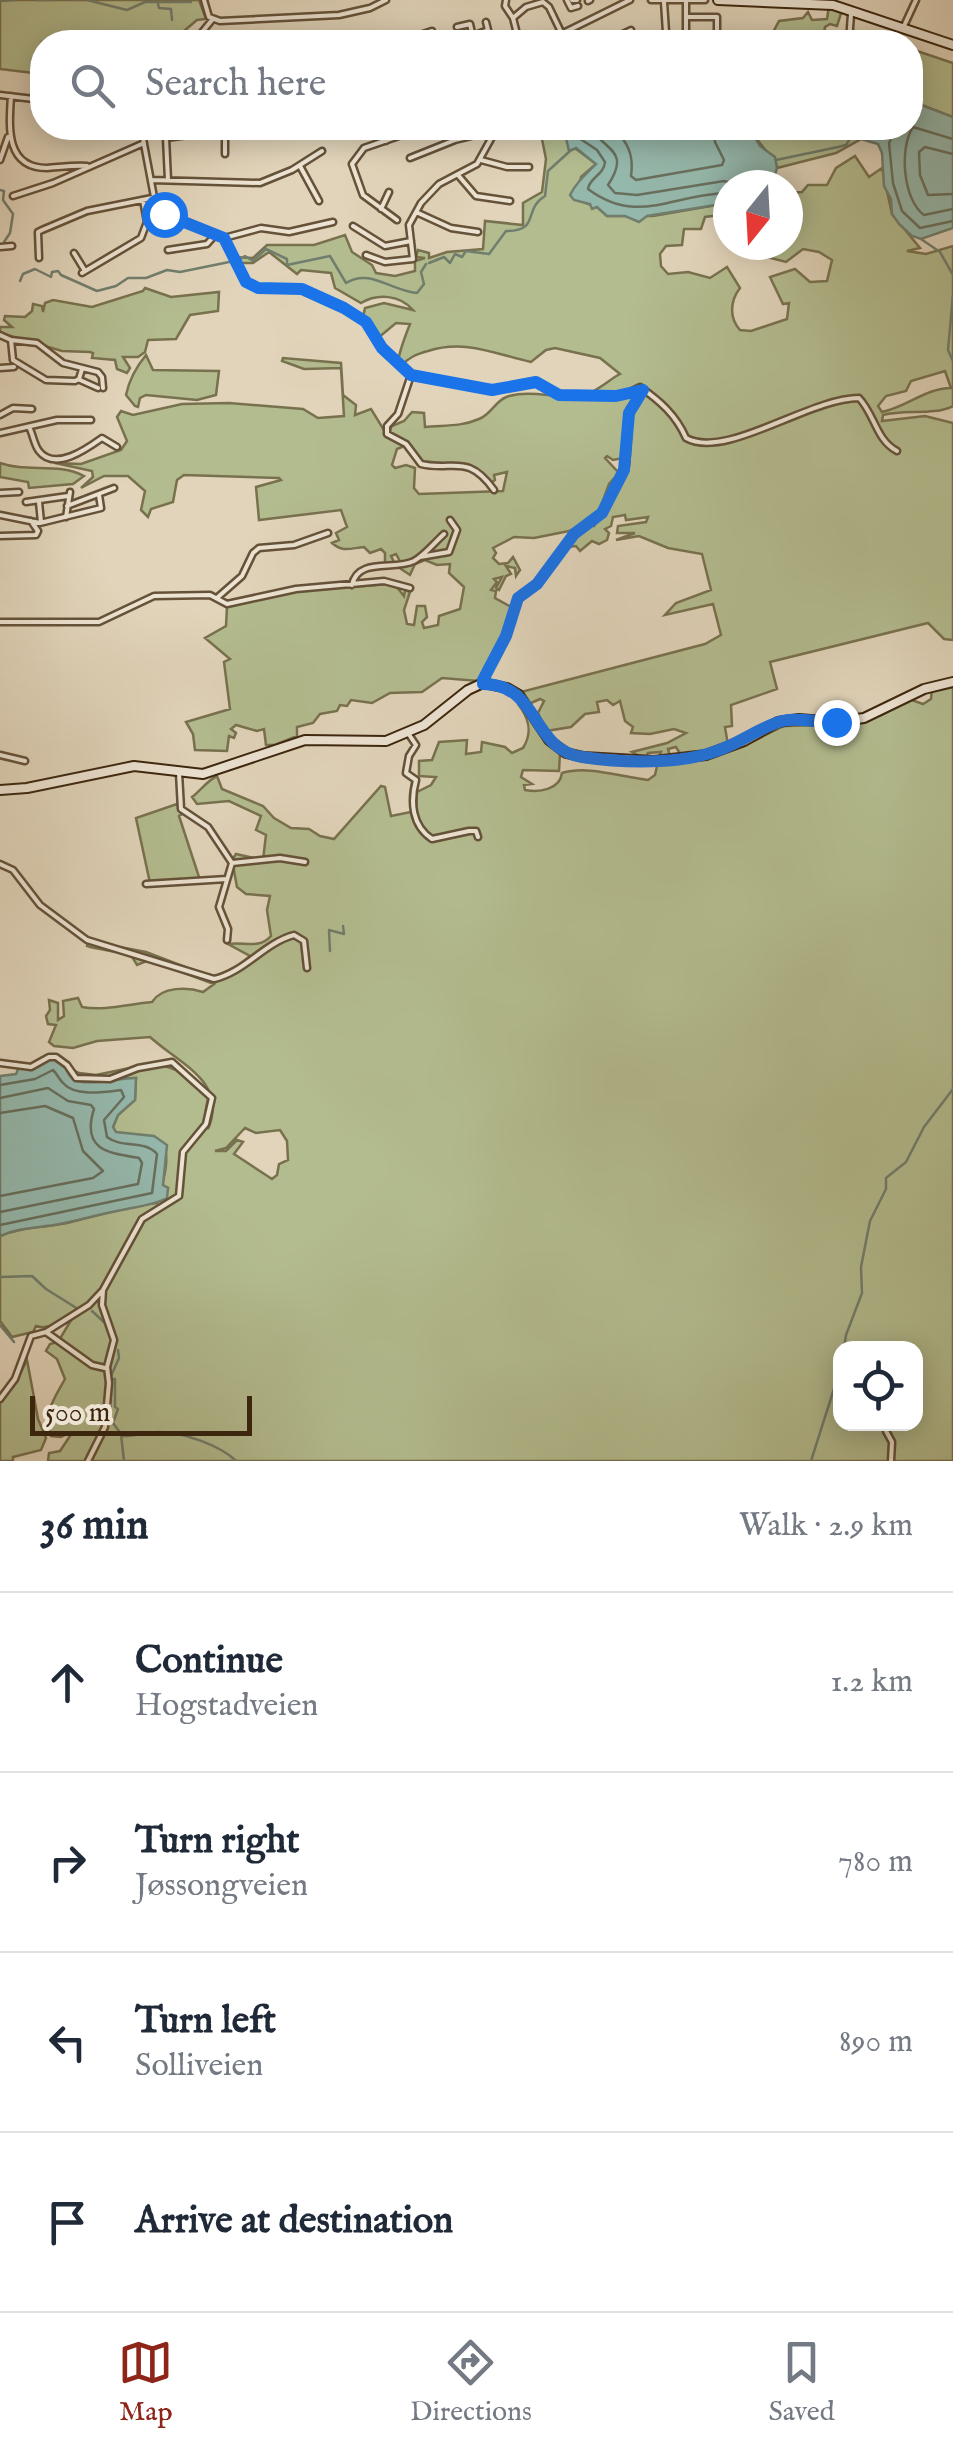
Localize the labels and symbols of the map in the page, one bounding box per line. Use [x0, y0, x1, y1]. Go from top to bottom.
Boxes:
north arrow [713, 170, 803, 260]
route start [142, 192, 188, 238]
route end [814, 700, 860, 746]
scale bar [30, 1391, 252, 1436]

